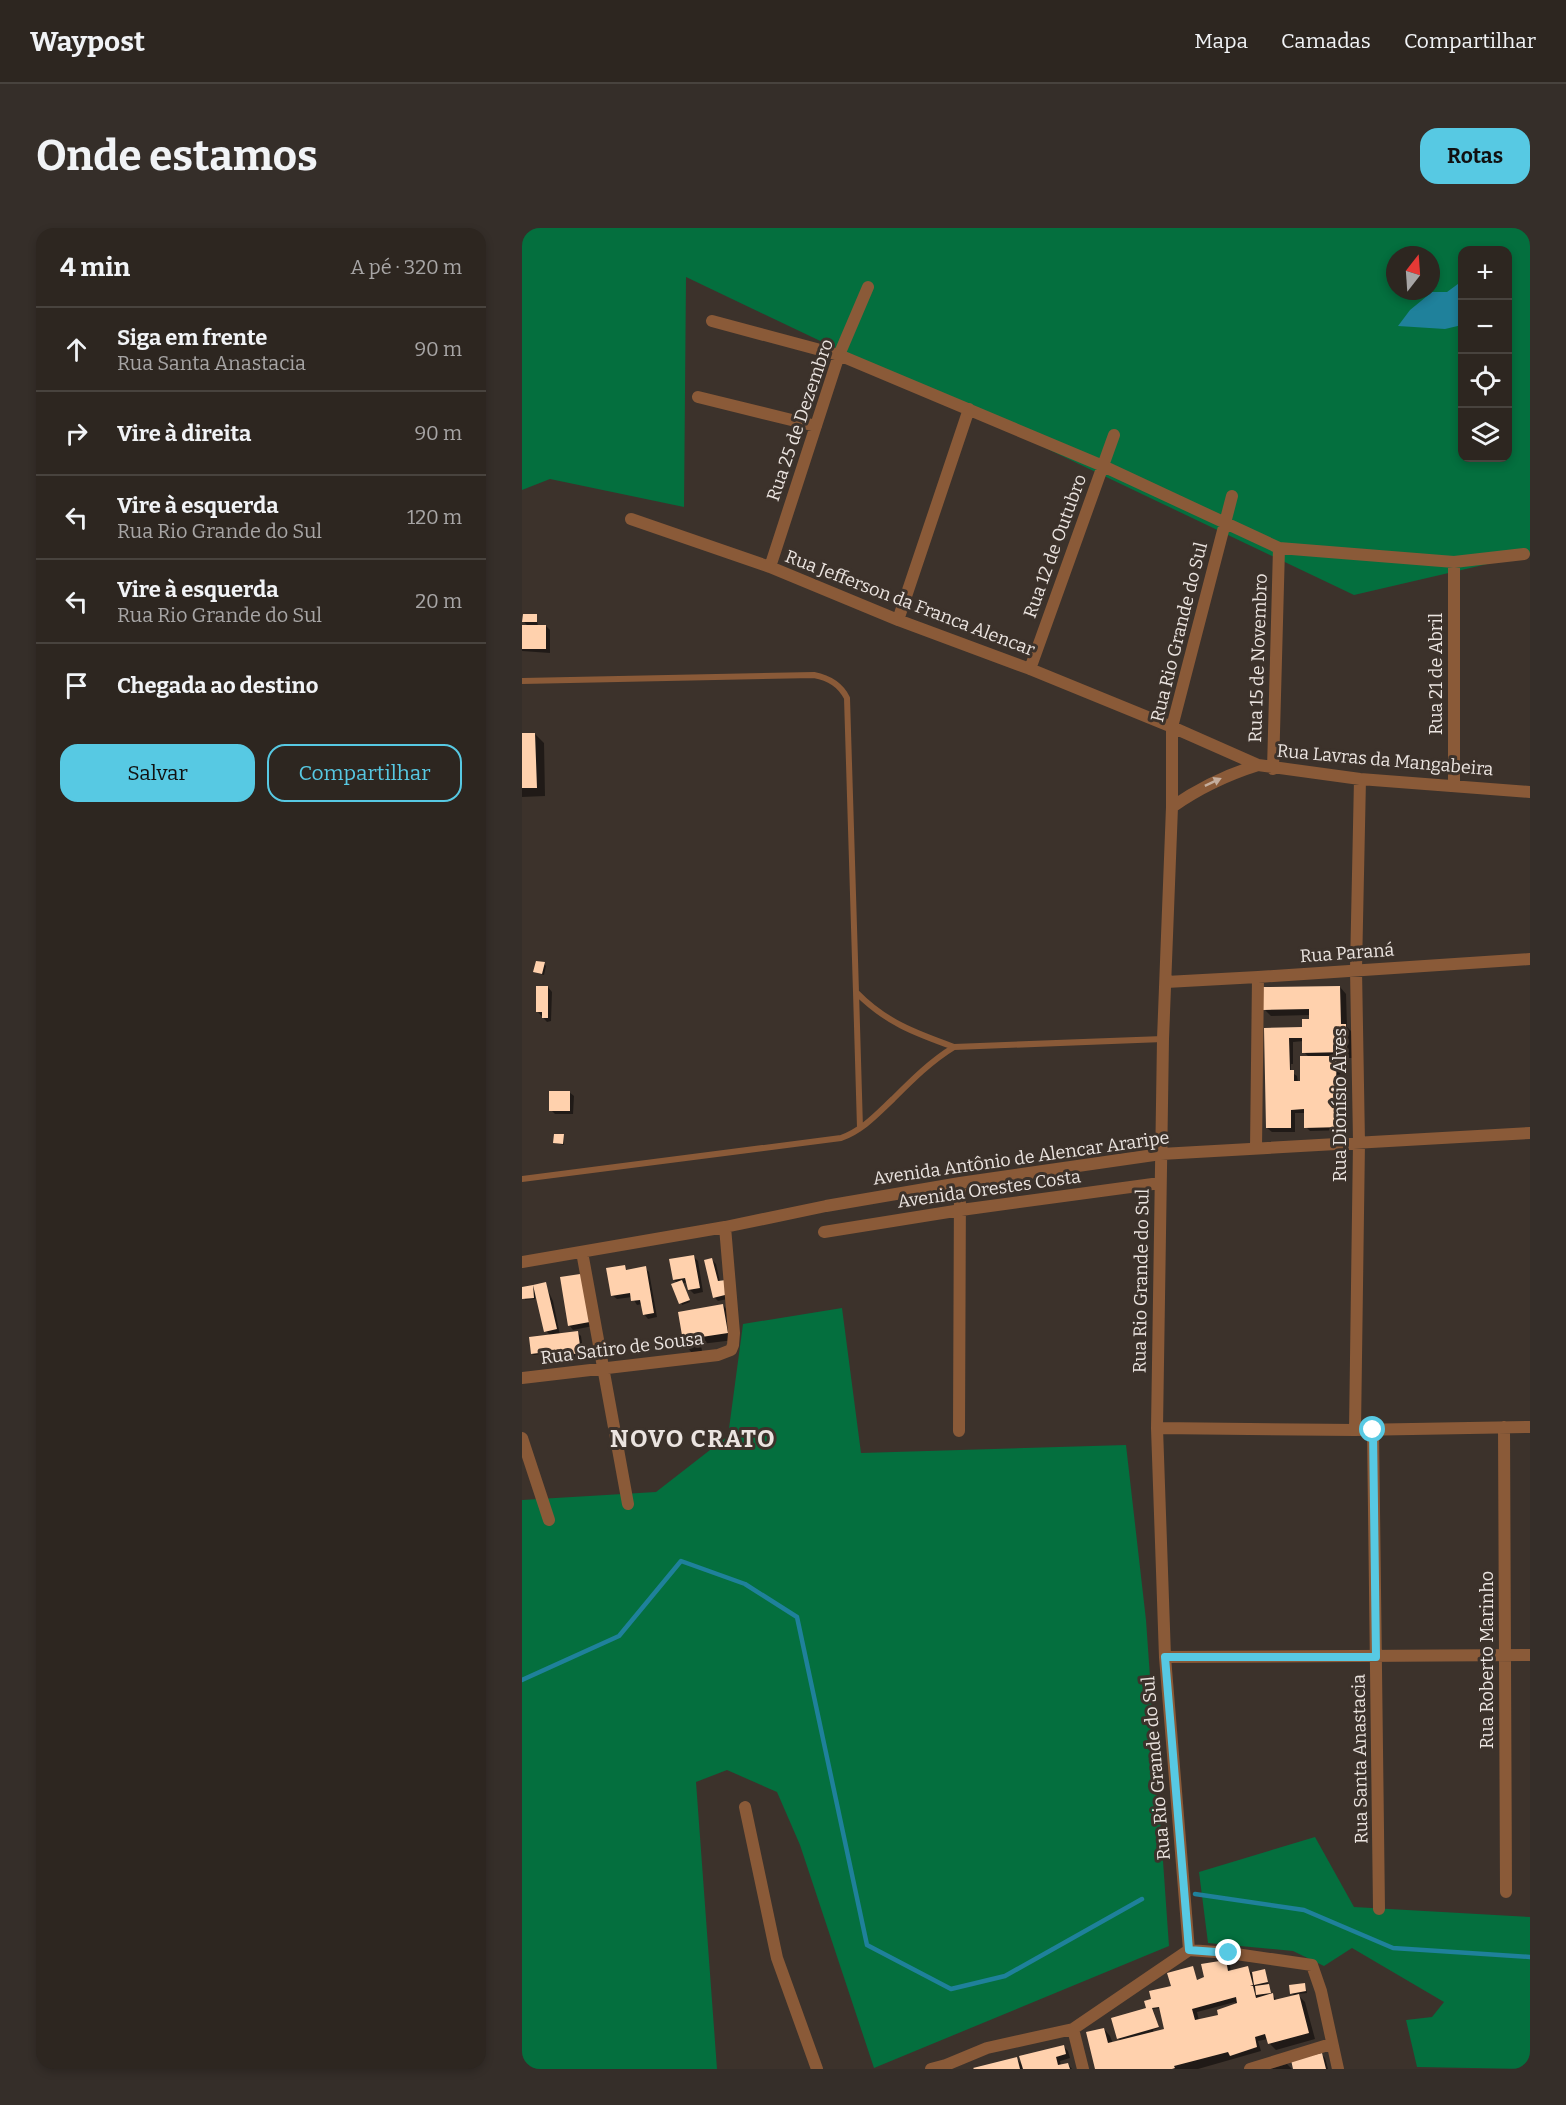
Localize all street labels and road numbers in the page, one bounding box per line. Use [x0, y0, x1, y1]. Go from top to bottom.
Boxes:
street label: Rua 25 de Dezembro [762, 336, 838, 504]
street label: Rua 12 de Outubro [1019, 471, 1091, 621]
street label: Rua Rio Grande do Sul [1146, 540, 1212, 724]
street label: Rua Jefferson da Franca Alencar [782, 545, 1038, 661]
street label: Rua 15 de Novembro [1244, 573, 1272, 743]
street label: Rua 21 de Abril [1425, 613, 1447, 735]
street label: Rua Lavras da Mangabeira [1276, 740, 1494, 780]
street label: Rua Paraná [1299, 939, 1395, 967]
street label: Rua Dionísio Alves [1329, 1028, 1351, 1182]
street label: Avenida Antônio de Alencar Araripe [871, 1126, 1171, 1190]
street label: Avenida Orestes Costa [896, 1165, 1082, 1213]
street label: Rua Rio Grande do Sul [1128, 1189, 1154, 1373]
street label: Rua Satiro de Sousa [539, 1327, 705, 1369]
street label: Rua Roberto Marinho [1476, 1571, 1498, 1749]
street label: Rua Santa Anastacia [1348, 1674, 1372, 1844]
street label: Rua Rio Grande do Sul [1137, 1675, 1175, 1861]

